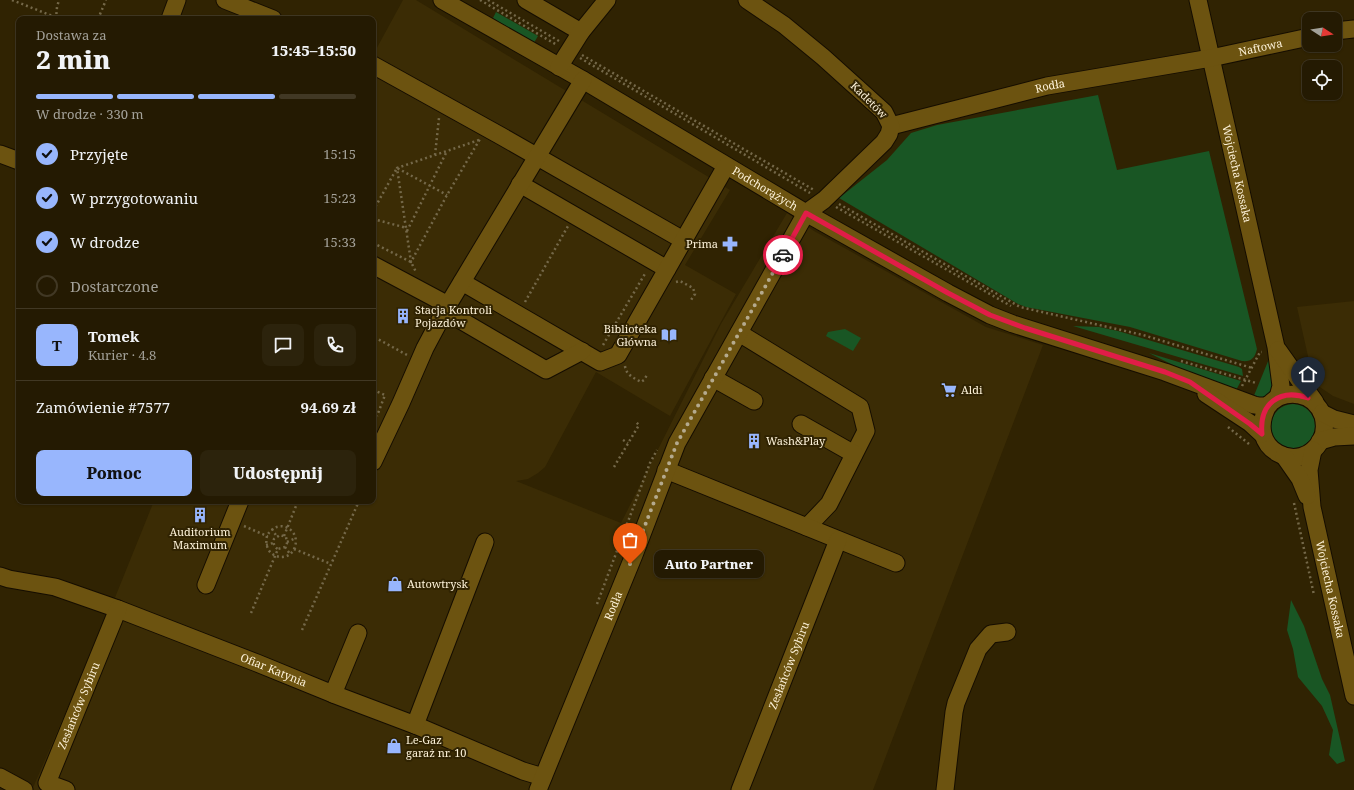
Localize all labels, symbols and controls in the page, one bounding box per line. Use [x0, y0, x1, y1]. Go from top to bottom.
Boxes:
north arrow [1302, 12, 1342, 52]
map controls [1302, 12, 1342, 100]
text: Dostawa za [36, 26, 107, 44]
street label: Naftowa [1237, 35, 1284, 59]
text: 15:45–15:50 [271, 40, 356, 60]
text: 2 min [36, 41, 111, 77]
button: locate [1302, 60, 1342, 100]
street label: Rodła [1033, 75, 1066, 96]
street label: Kadetów [848, 78, 891, 122]
text: W drodze · 330 m [36, 105, 144, 123]
street label: Wojciecha Kossaka [1219, 123, 1256, 224]
icon: check [36, 143, 58, 165]
text: Przyjęte [70, 144, 128, 164]
text: 15:15 [323, 145, 356, 163]
street label: Podchorążych [730, 163, 801, 213]
icon: check [36, 187, 58, 209]
text: W przygotowaniu [70, 188, 198, 208]
text: 15:23 [323, 189, 356, 207]
icon: check [36, 231, 58, 253]
text: W drodze [70, 232, 139, 252]
text: 15:33 [323, 233, 356, 251]
pharmacy icon: Prima [721, 235, 739, 253]
courier [763, 235, 803, 275]
place label: Prima [686, 236, 718, 251]
icon: car [772, 244, 794, 266]
text: Dostarczone [70, 276, 159, 296]
place label: Stacja Kontroli Pojazdów [415, 302, 493, 330]
building icon: Stacja Kontroli Pojazdów [394, 307, 412, 325]
place label: Biblioteka Główna [604, 321, 657, 349]
button: chat [262, 324, 304, 366]
button: phone [314, 324, 356, 366]
text: Tomek [88, 326, 139, 346]
library icon: Biblioteka Główna [660, 326, 678, 344]
text: T [52, 335, 62, 355]
text: Kurier · 4.8 [88, 346, 156, 364]
pin [1291, 357, 1325, 398]
icon: home [1297, 363, 1319, 385]
supermarket icon: Aldi [940, 381, 958, 399]
place label: Aldi [961, 382, 983, 397]
text: Zamówienie #7577 [36, 397, 170, 417]
text: 94.69 zł [301, 397, 356, 417]
building icon: Wash&Play [745, 432, 763, 450]
place label: Wash&Play [766, 433, 826, 448]
button: Pomoc [36, 450, 192, 496]
button: Udostępnij [200, 450, 356, 496]
building icon: Auditorium Maximum [191, 506, 209, 524]
pin [613, 523, 647, 564]
place label: Auditorium Maximum [169, 524, 231, 552]
icon: bag [619, 529, 641, 551]
street label: Wojciecha Kossaka [1313, 539, 1349, 640]
callout: Auto Partner [654, 550, 764, 578]
text: Auto Partner [665, 555, 753, 573]
shop icon: Autowtrysk [386, 575, 404, 593]
place label: Autowtrysk [407, 576, 468, 591]
street label: Rodła [600, 589, 625, 622]
street label: Zesłańców Sybiru [765, 619, 812, 711]
street label: Ofiar Katynia [238, 649, 309, 690]
street label: Zesłańców Sybiru [54, 659, 103, 751]
place label: Le-Gaz garaż nr. 10 [406, 732, 467, 760]
shop icon: Le-Gaz garaż nr. 10 [385, 737, 403, 755]

